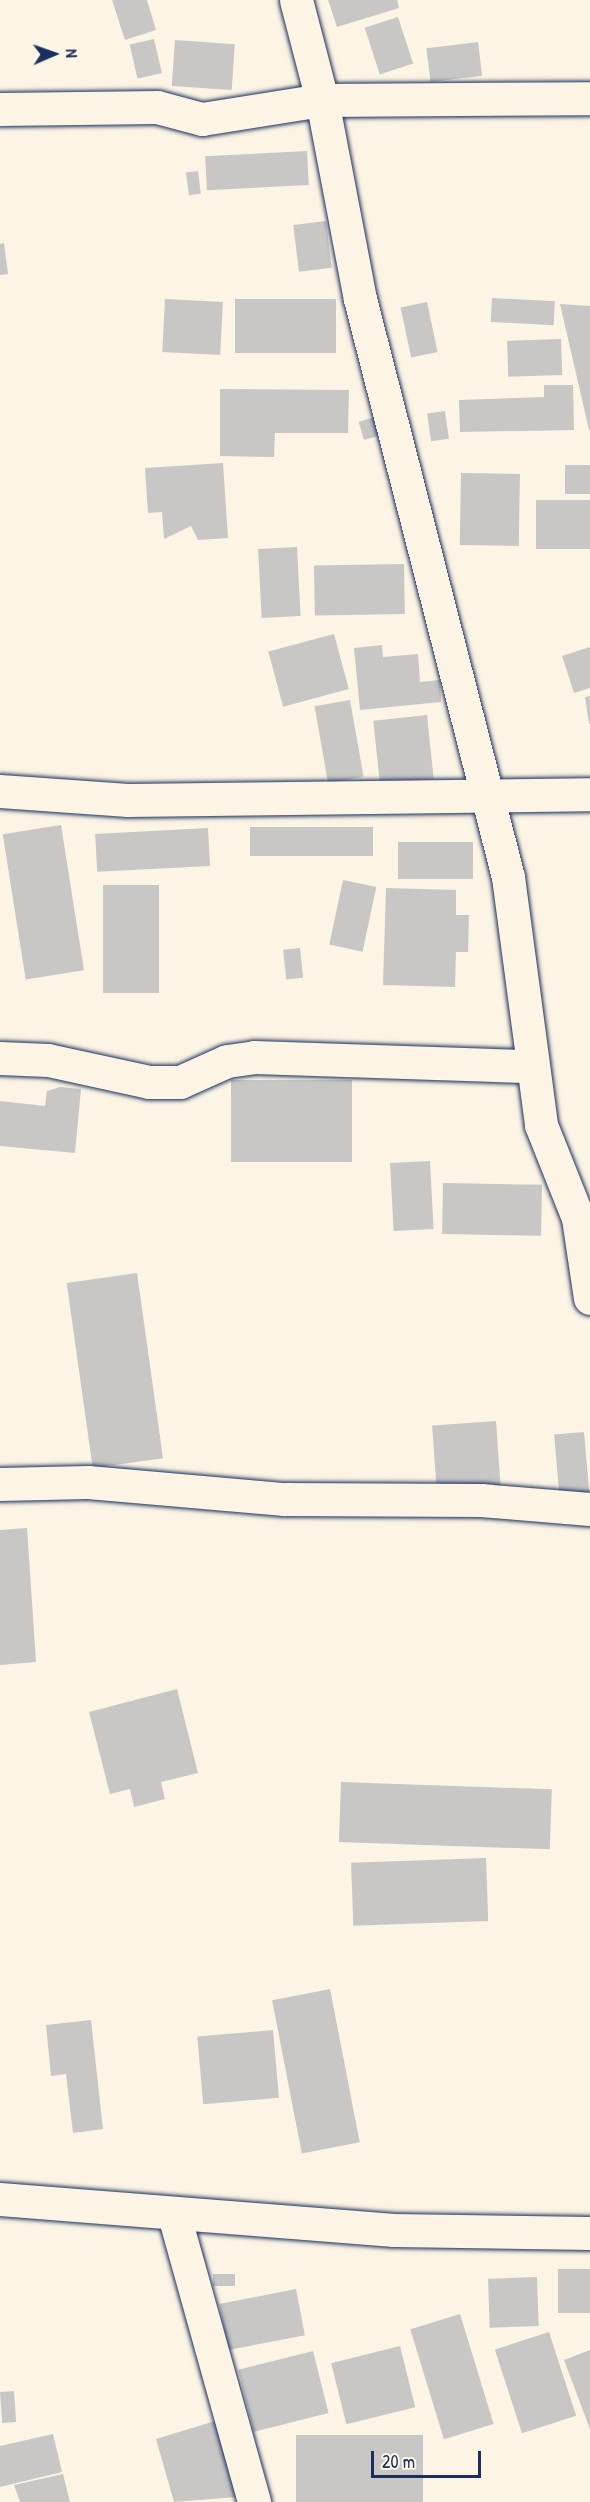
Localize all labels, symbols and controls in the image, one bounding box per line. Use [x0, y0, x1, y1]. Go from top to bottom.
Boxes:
north arrow [24, 24, 84, 84]
text: N [61, 49, 83, 58]
scale bar [374, 2439, 484, 2477]
text: 20 m [382, 2449, 415, 2474]

